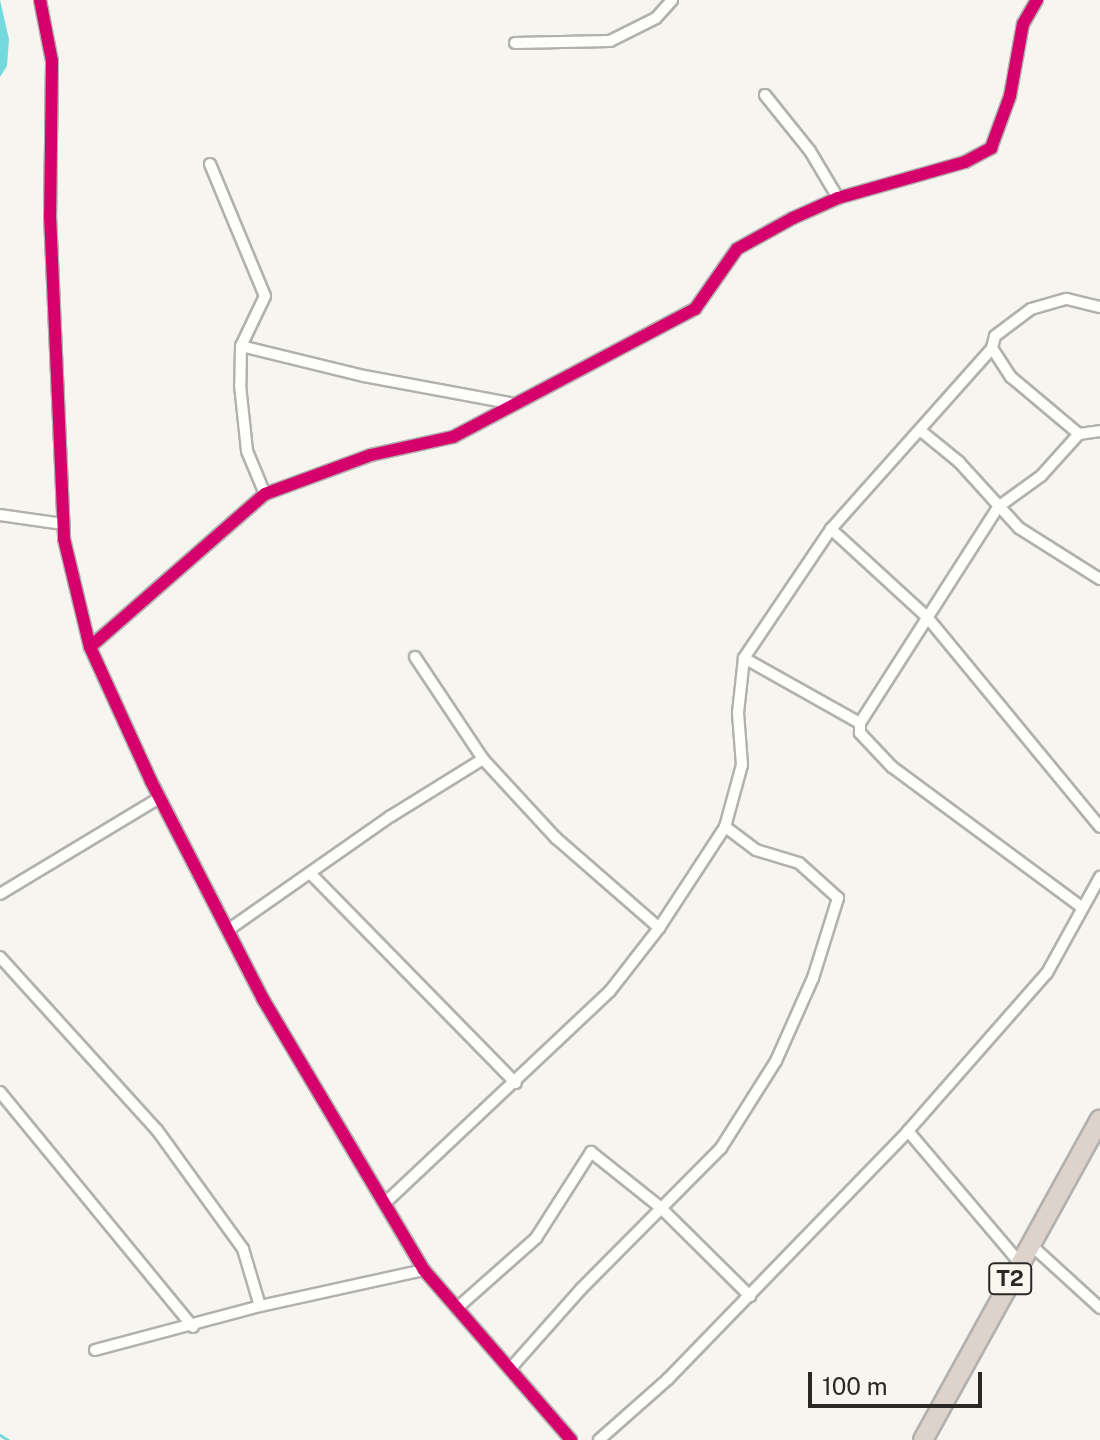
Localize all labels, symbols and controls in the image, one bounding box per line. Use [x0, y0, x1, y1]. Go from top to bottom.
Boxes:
road number: T2 [988, 1261, 1032, 1297]
scale bar [812, 1356, 986, 1406]
text: 100 m [822, 1372, 888, 1400]

